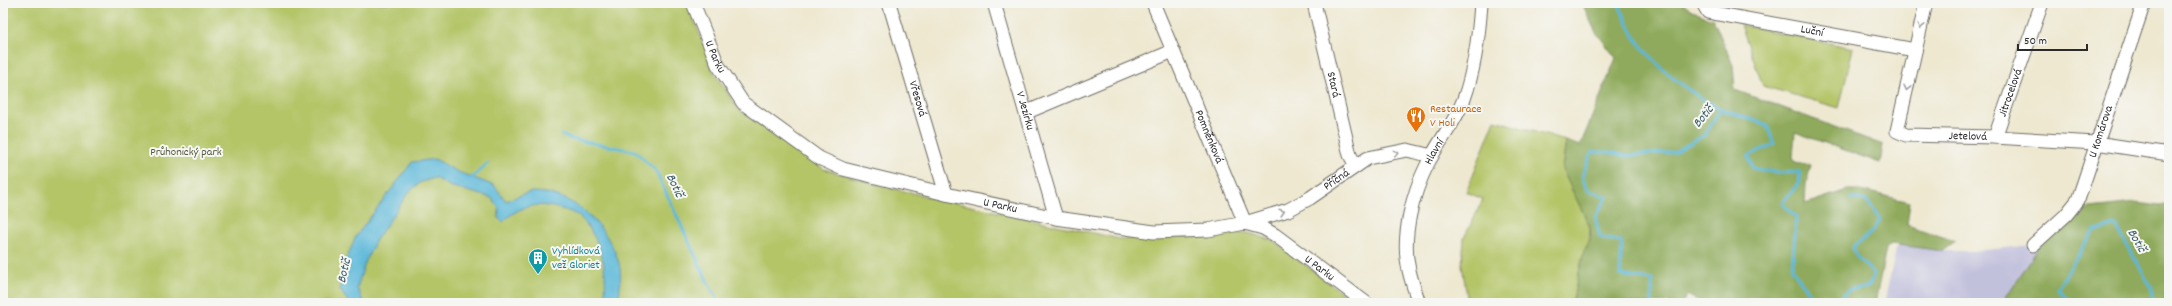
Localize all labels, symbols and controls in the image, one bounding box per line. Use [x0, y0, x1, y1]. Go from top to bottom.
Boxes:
street label: Luční [1799, 21, 1825, 42]
one-way arrow [1917, 23, 1925, 29]
scale bar [2018, 26, 2087, 52]
text: 50 m [2024, 33, 2047, 50]
street label: U Parku [700, 38, 730, 77]
street label: Jitrocelová [1994, 66, 2027, 119]
street label: Stará [1322, 70, 1345, 99]
street label: Vřesová [904, 79, 931, 119]
one-way arrow [1903, 84, 1911, 91]
street label: V Jezírku [1011, 89, 1039, 132]
water label: Botič [1689, 99, 1721, 132]
place label: Restaurace V Holi [1430, 101, 1482, 132]
street label: U Komárova [2084, 103, 2118, 160]
restaurant icon: Restaurace V Holi [1405, 105, 1427, 133]
street label: Pomněnková [1190, 107, 1228, 166]
street label: Jetelová [1948, 127, 1987, 145]
street label: Hlavní [1420, 135, 1449, 168]
park label: Průhonický park [150, 144, 222, 161]
one-way arrow [1392, 149, 1399, 157]
street label: Příčná [1320, 165, 1353, 195]
water label: Botič [660, 171, 689, 204]
street label: U Parku [982, 194, 1019, 218]
one-way arrow [1278, 208, 1285, 217]
water label: Botič [2122, 226, 2152, 259]
place label: Vyhlídková vež Gloriet [552, 243, 600, 274]
building icon: Vyhlídková vež Gloriet [527, 247, 549, 275]
street label: U Parku [1301, 251, 1338, 285]
water label: Botič [333, 254, 358, 285]

